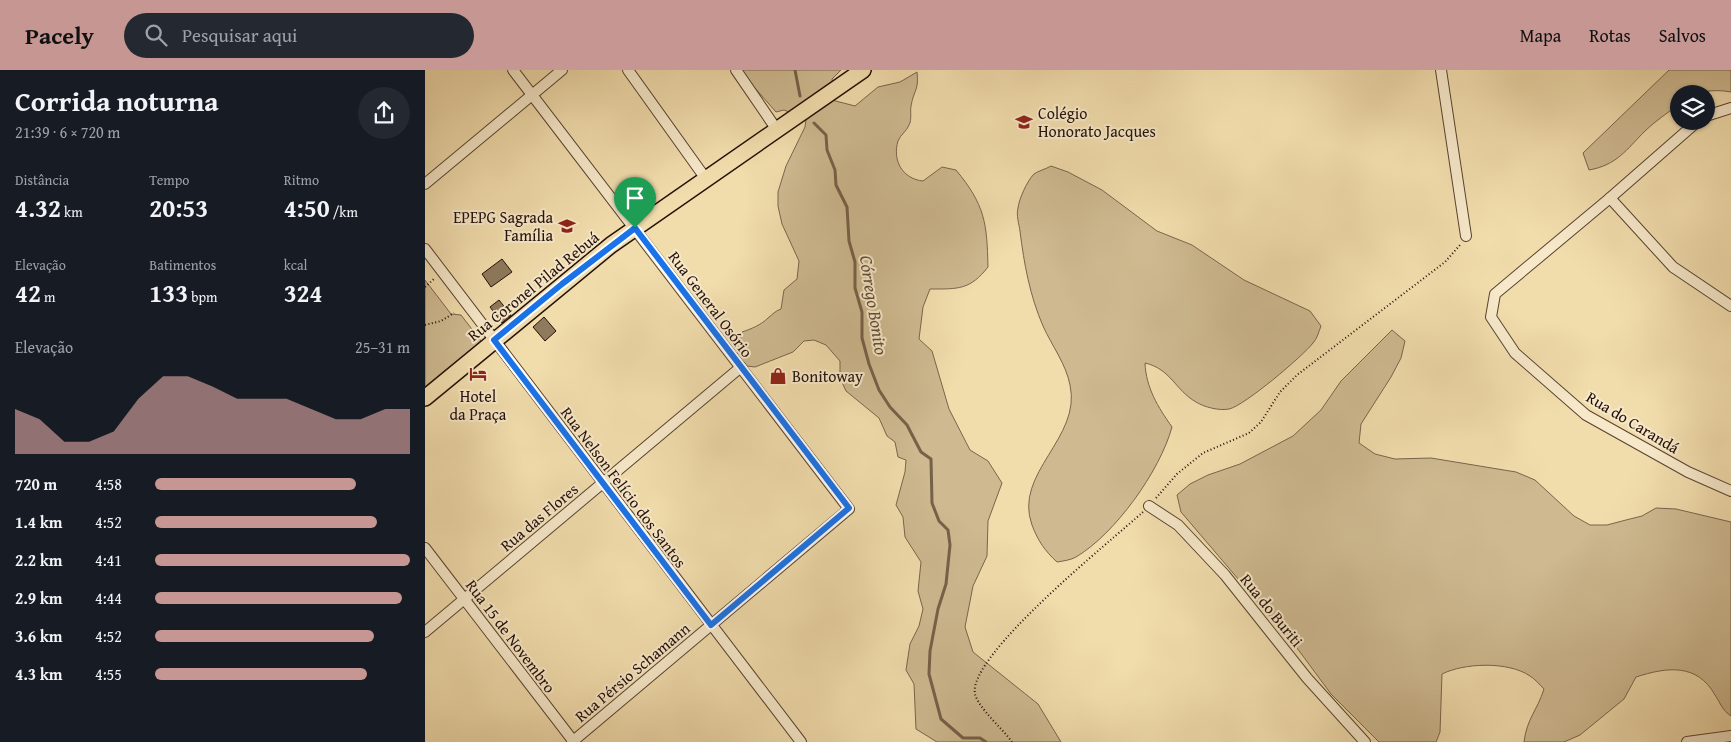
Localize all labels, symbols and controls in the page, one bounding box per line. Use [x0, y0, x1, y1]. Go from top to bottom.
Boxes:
search box [124, 13, 474, 58]
text: Pacely [25, 18, 94, 53]
icon: search [142, 21, 170, 49]
text: Pesquisar aqui [182, 21, 297, 49]
text: Mapa [1520, 22, 1561, 49]
text: Rotas [1589, 22, 1631, 49]
text: Salvos [1659, 22, 1706, 49]
text: Corrida noturna [15, 80, 219, 121]
map controls [1670, 85, 1715, 130]
button: layers [1670, 85, 1715, 130]
button: share [358, 87, 410, 139]
place label: Colégio Honorato Jacques [1038, 101, 1156, 143]
school or university icon: Colégio Honorato Jacques [1014, 112, 1034, 132]
text: 21:39 · 6 × 720 m [15, 120, 120, 144]
text: Distância [15, 170, 69, 190]
text: Tempo [149, 170, 189, 190]
text: Ritmo [284, 170, 319, 190]
pin [614, 177, 656, 228]
icon: arrive [621, 184, 649, 212]
text: 4.32 [15, 190, 61, 226]
text: 20:53 [149, 190, 208, 226]
text: 4:50 [284, 190, 330, 226]
text: km [61, 202, 83, 222]
text: /km [330, 202, 358, 222]
place label: EPEPG Sagrada Família [453, 205, 553, 247]
school or university icon: EPEPG Sagrada Família [557, 216, 577, 236]
street label: Rua Coronel Pilad Rebuá [462, 225, 604, 347]
street label: Rua General Osório [663, 246, 759, 362]
water label: Córrego Bonito [853, 253, 895, 357]
text: Elevação [15, 255, 66, 275]
text: Batimentos [149, 255, 216, 275]
text: kcal [284, 255, 308, 275]
text: 42 [15, 275, 41, 311]
text: 133 [149, 275, 188, 311]
text: 324 [284, 275, 323, 311]
text: m [41, 287, 55, 307]
text: bpm [188, 287, 218, 307]
text: Elevação [15, 335, 73, 359]
text: 25–31 m [355, 335, 410, 359]
hotel icon: Hotel da Praça [468, 364, 488, 384]
place label: Bonitoway [792, 364, 863, 388]
shop icon: Bonitoway [768, 366, 788, 386]
place label: Hotel da Praça [450, 384, 507, 426]
street label: Rua do Carandá [1582, 385, 1684, 459]
street label: Rua Nelson Felício dos Santos [555, 401, 693, 573]
text: 720 m [15, 472, 57, 496]
text: 4:58 [95, 472, 122, 496]
street label: Rua das Flores [495, 477, 583, 557]
text: 1.4 km [15, 510, 62, 534]
text: 4:52 [95, 510, 122, 534]
text: 2.2 km [15, 548, 62, 572]
text: 4:41 [95, 548, 122, 572]
street label: Rua do Buriti [1235, 568, 1309, 652]
street label: Rua 15 de Novembro [460, 574, 562, 698]
text: 2.9 km [15, 586, 62, 610]
text: 4:44 [95, 586, 122, 610]
street label: Rua Pérsio Schamann [569, 617, 695, 727]
text: 3.6 km [15, 624, 62, 648]
text: 4:52 [95, 624, 122, 648]
text: 4.3 km [15, 662, 62, 686]
text: 4:55 [95, 662, 122, 686]

